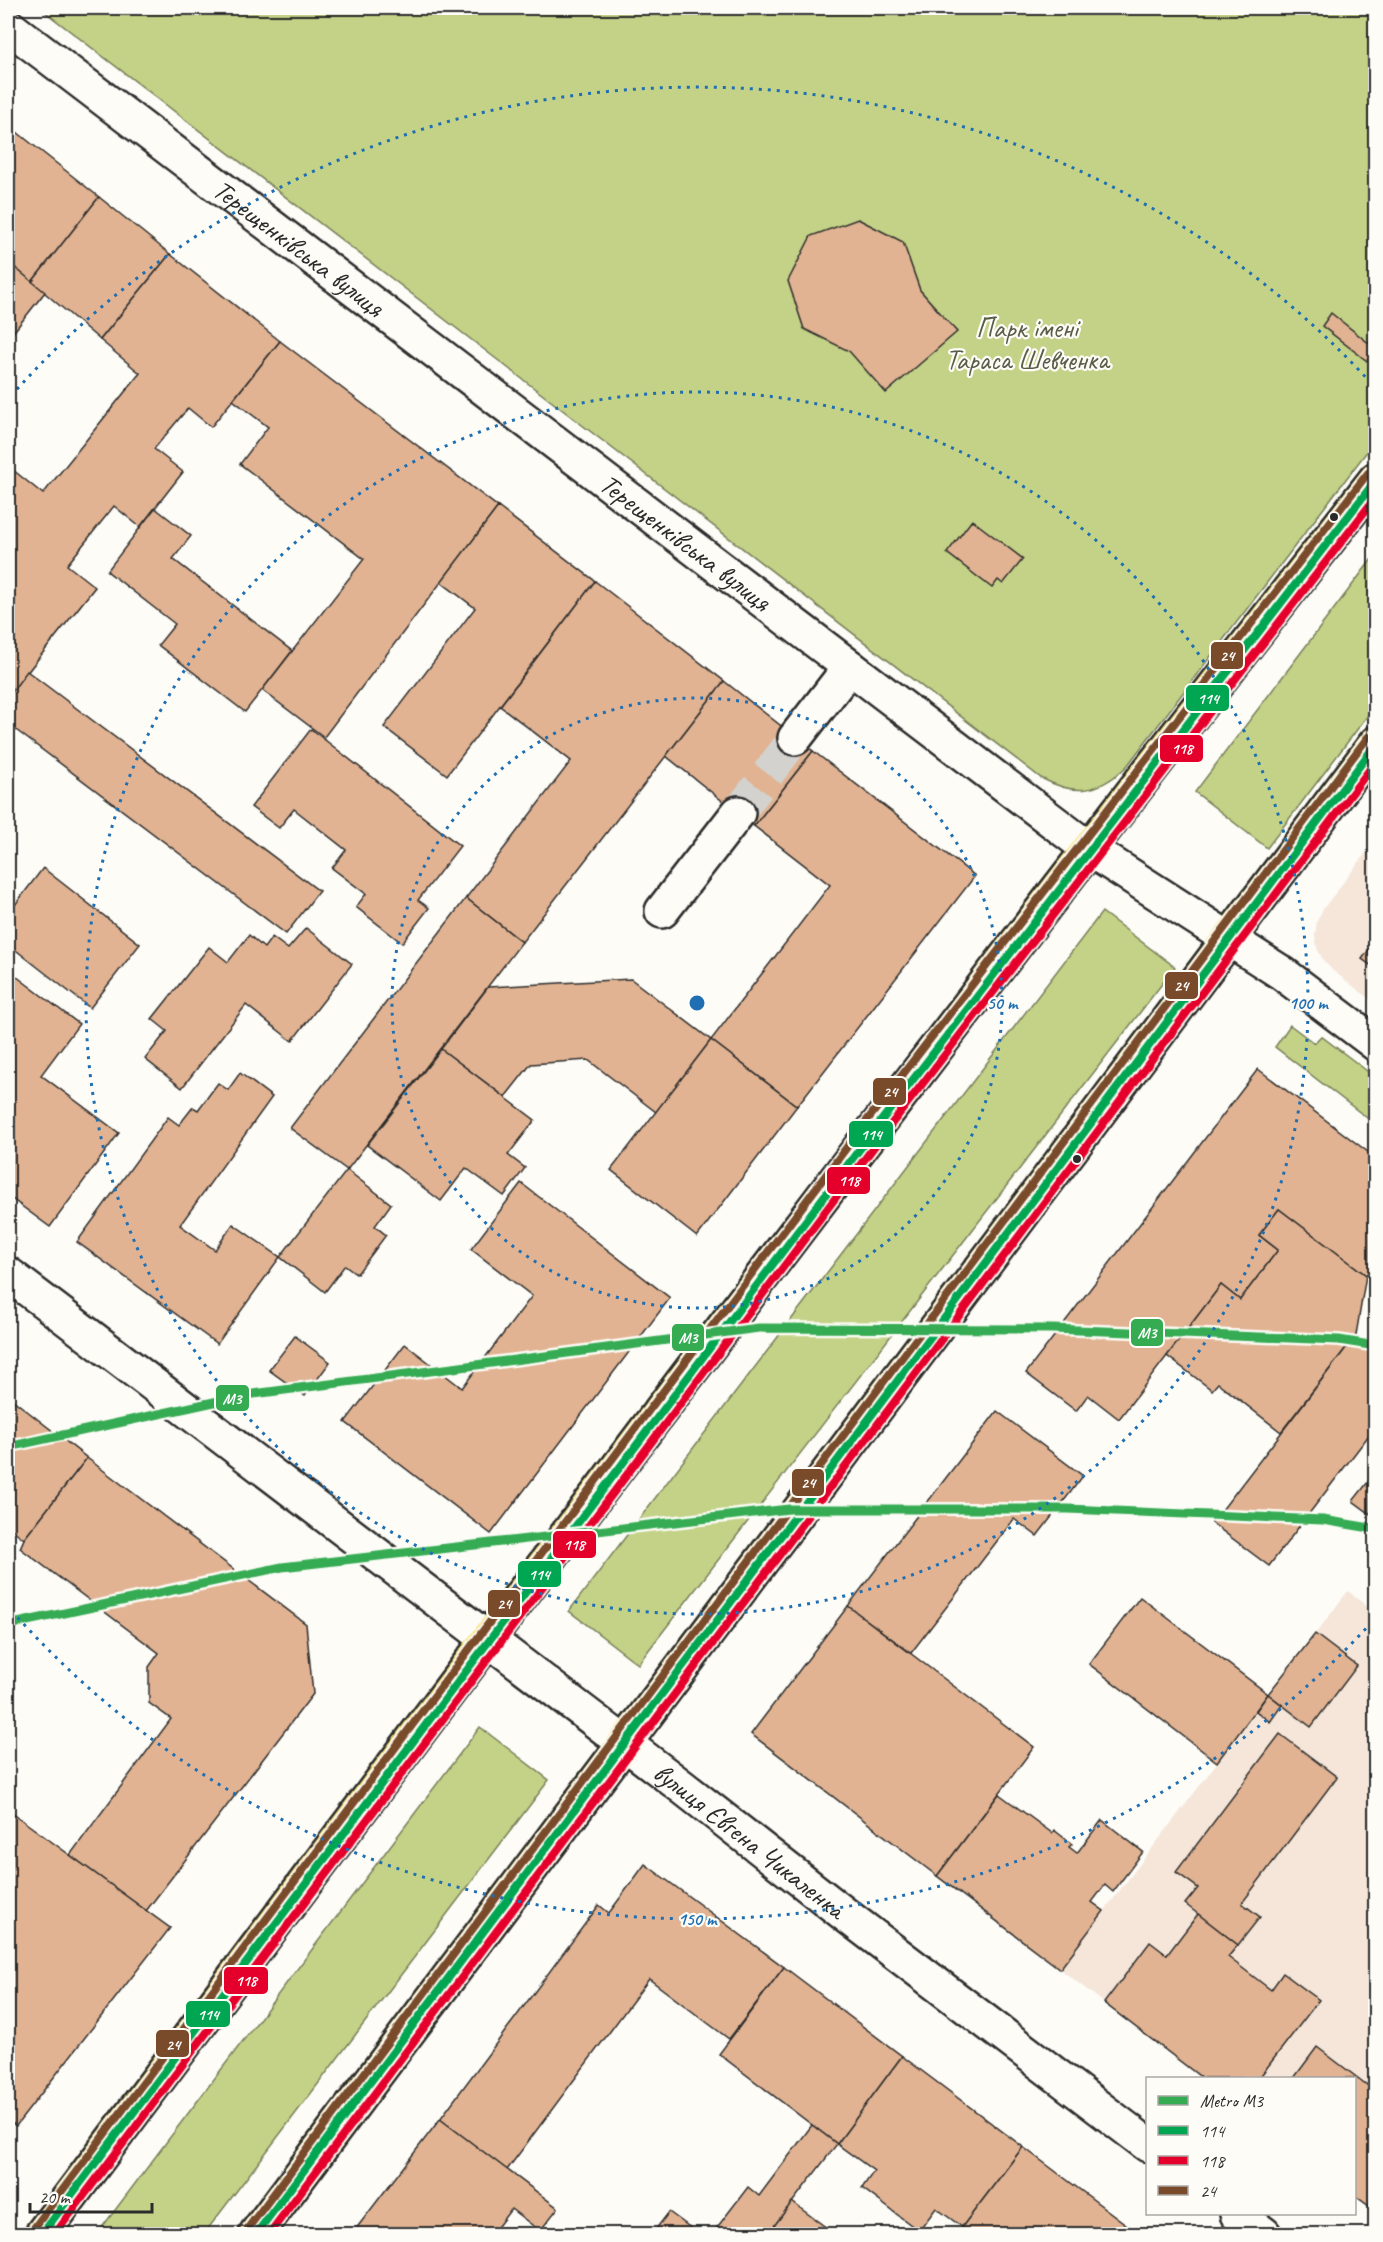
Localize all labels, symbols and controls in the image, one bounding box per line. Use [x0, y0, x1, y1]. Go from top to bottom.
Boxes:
street label: Терещенківська вулиця [206, 172, 392, 325]
park label: Парк імені Тараса Шевченка [945, 310, 1111, 377]
street label: Терещенківська вулиця [593, 466, 779, 619]
unlabelled marker [1328, 511, 1340, 523]
line badge: 24 [1210, 641, 1244, 670]
text: 24 [1220, 646, 1236, 666]
line badge: 114 [1185, 684, 1230, 712]
text: 114 [1197, 689, 1221, 709]
line badge: 118 [1159, 734, 1204, 763]
text: 118 [1171, 739, 1195, 759]
line badge: 24 [1164, 971, 1199, 1000]
text: 24 [1174, 976, 1190, 996]
text: 50 m [987, 992, 1019, 1014]
text: 100 m [1289, 992, 1329, 1014]
centre of rings [687, 993, 707, 1013]
line badge: 24 [872, 1077, 907, 1106]
text: 24 [883, 1082, 899, 1102]
line badge: 114 [848, 1120, 894, 1148]
text: 114 [860, 1125, 884, 1145]
unlabelled marker [1071, 1153, 1083, 1165]
line badge: 118 [826, 1166, 871, 1195]
text: 118 [838, 1171, 862, 1191]
line badge: M3 [1130, 1318, 1164, 1347]
line badge: M3 [671, 1323, 705, 1352]
text: M3 [1138, 1323, 1158, 1343]
text: M3 [679, 1328, 699, 1348]
line badge: M3 [215, 1384, 250, 1412]
text: M3 [223, 1389, 243, 1409]
line badge: 24 [791, 1468, 825, 1497]
text: 24 [801, 1473, 817, 1493]
line badge: 118 [552, 1530, 597, 1559]
text: 118 [563, 1535, 587, 1555]
line badge: 114 [517, 1560, 562, 1588]
text: 114 [528, 1565, 552, 1585]
line badge: 24 [487, 1589, 521, 1618]
text: 24 [497, 1594, 513, 1614]
street label: вулиця Євгена Чикаленка [647, 1755, 854, 1928]
text: 150 m [678, 1908, 718, 1930]
line badge: 118 [223, 1966, 269, 1995]
text: 118 [235, 1971, 259, 1991]
line badge: 114 [185, 2000, 231, 2028]
text: 114 [197, 2005, 221, 2025]
line badge: 24 [155, 2029, 190, 2058]
text: 24 [166, 2035, 182, 2055]
legend [1146, 2077, 1356, 2215]
text: Metro M3 [1200, 2090, 1265, 2112]
text: 114 [1200, 2120, 1226, 2142]
text: 118 [1200, 2150, 1226, 2172]
scale bar [30, 2176, 152, 2214]
text: 24 [1200, 2180, 1218, 2202]
text: 20 m [39, 2186, 72, 2208]

